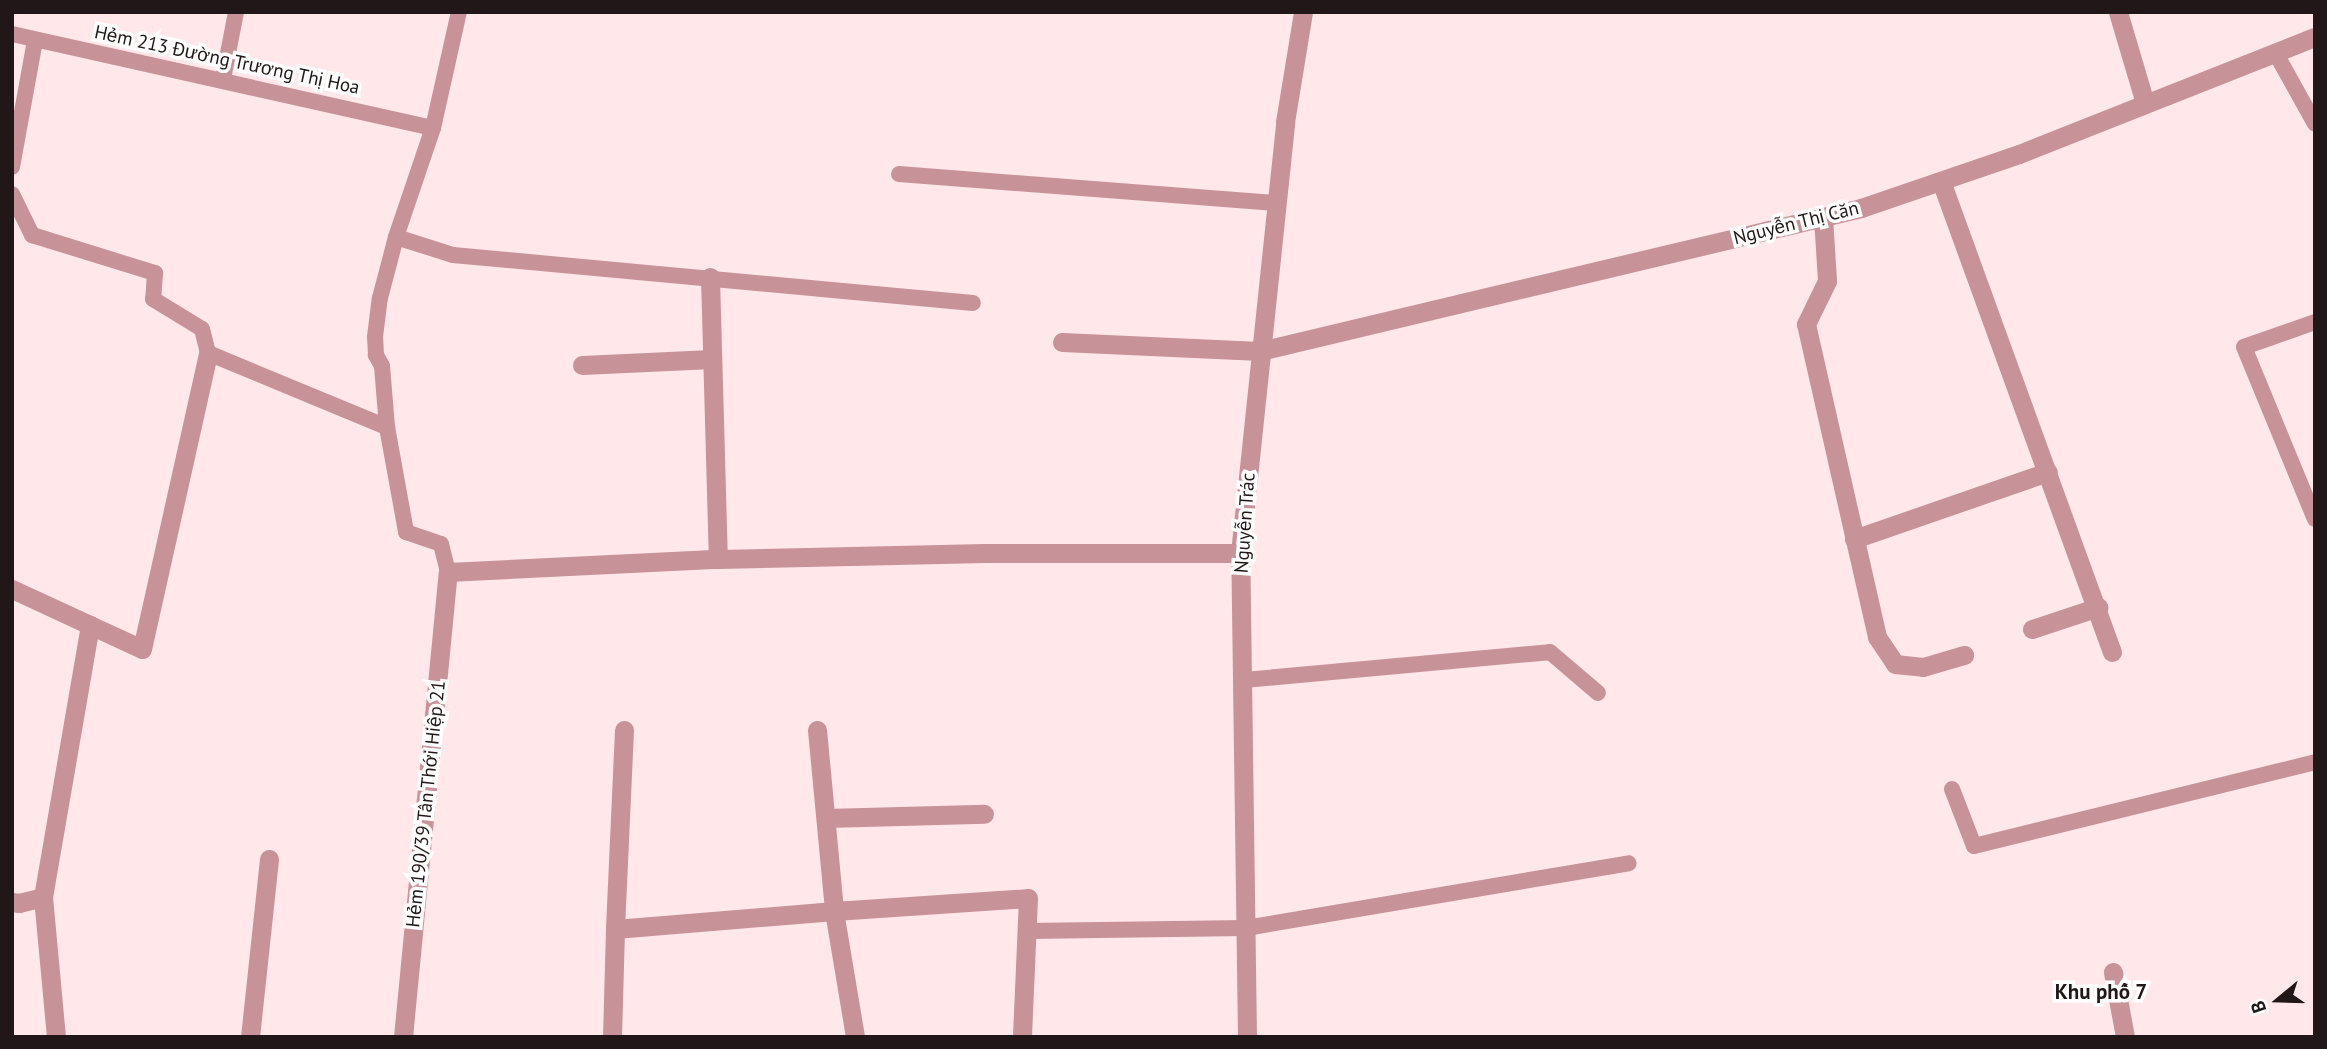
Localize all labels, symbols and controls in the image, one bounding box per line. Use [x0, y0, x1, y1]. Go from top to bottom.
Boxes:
street label: Hẻm 213 Đường Trương Thị Hoa [92, 21, 362, 99]
street label: Nguyễn Thị Căn [1731, 196, 1861, 250]
street label: Nguyễn Trác [1230, 472, 1260, 574]
street label: Hẻm 190/39 Tân Thới Hiệp 21 [402, 679, 450, 929]
north arrow [2243, 965, 2313, 1035]
district label: Khu phố 7 [2055, 979, 2147, 1005]
text: B [2245, 998, 2271, 1016]

